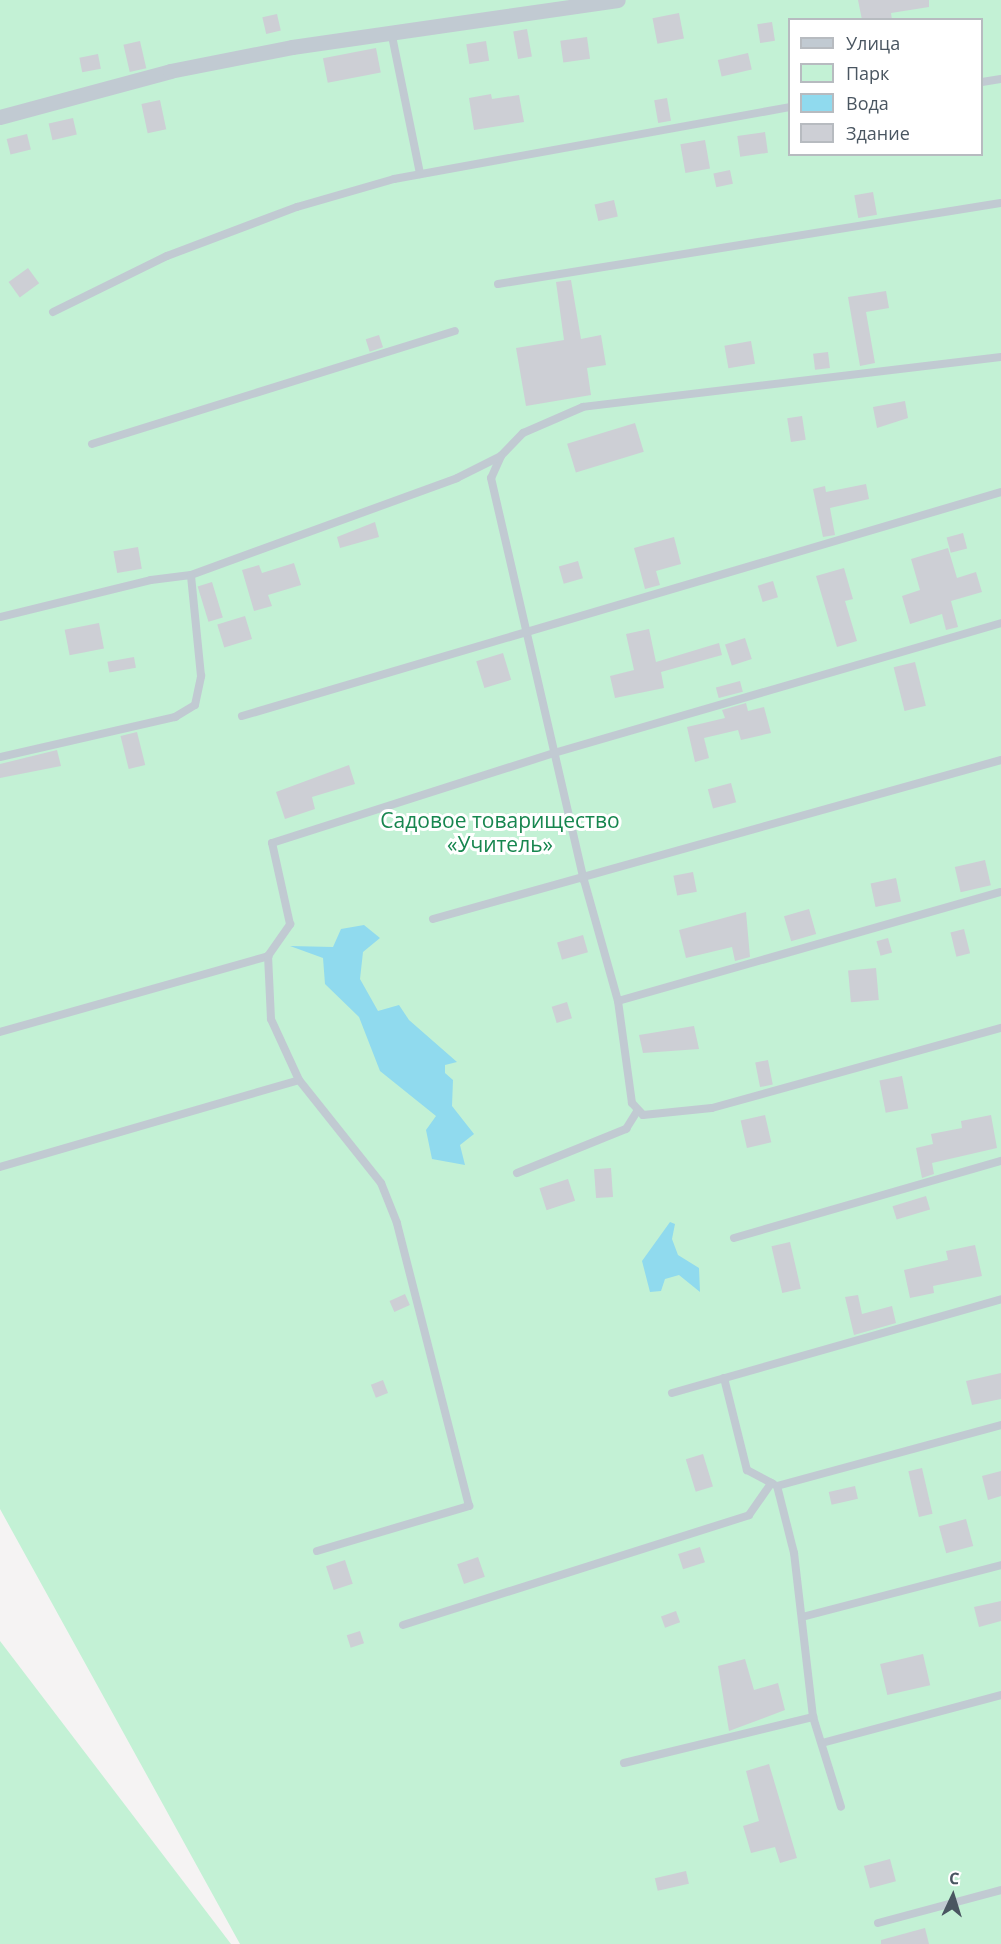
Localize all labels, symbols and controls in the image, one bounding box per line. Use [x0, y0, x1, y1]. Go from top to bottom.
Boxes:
legend [788, 18, 983, 156]
text: Улица [846, 31, 900, 55]
text: Парк [846, 61, 889, 85]
text: Вода [846, 91, 889, 115]
text: Здание [846, 121, 910, 145]
park label: Садовое товарищество «Учитель» [380, 807, 620, 857]
north arrow [923, 1866, 983, 1926]
text: С [948, 1867, 960, 1889]

